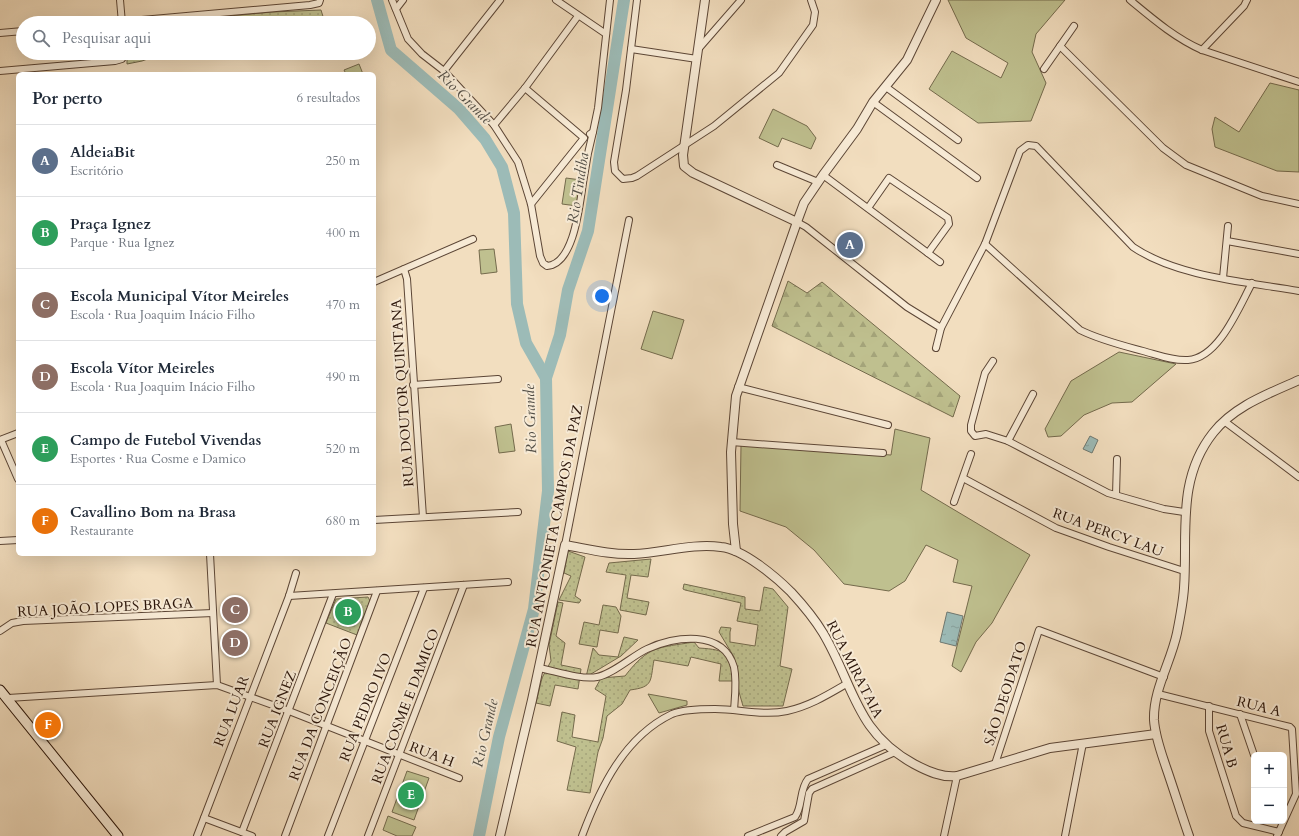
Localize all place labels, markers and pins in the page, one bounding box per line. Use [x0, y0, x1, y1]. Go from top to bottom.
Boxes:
pin: A [837, 230, 863, 260]
pin: C [222, 595, 248, 625]
pin: B [335, 597, 361, 627]
pin: D [222, 628, 248, 658]
pin: F [35, 710, 61, 740]
pin: E [398, 780, 424, 810]

